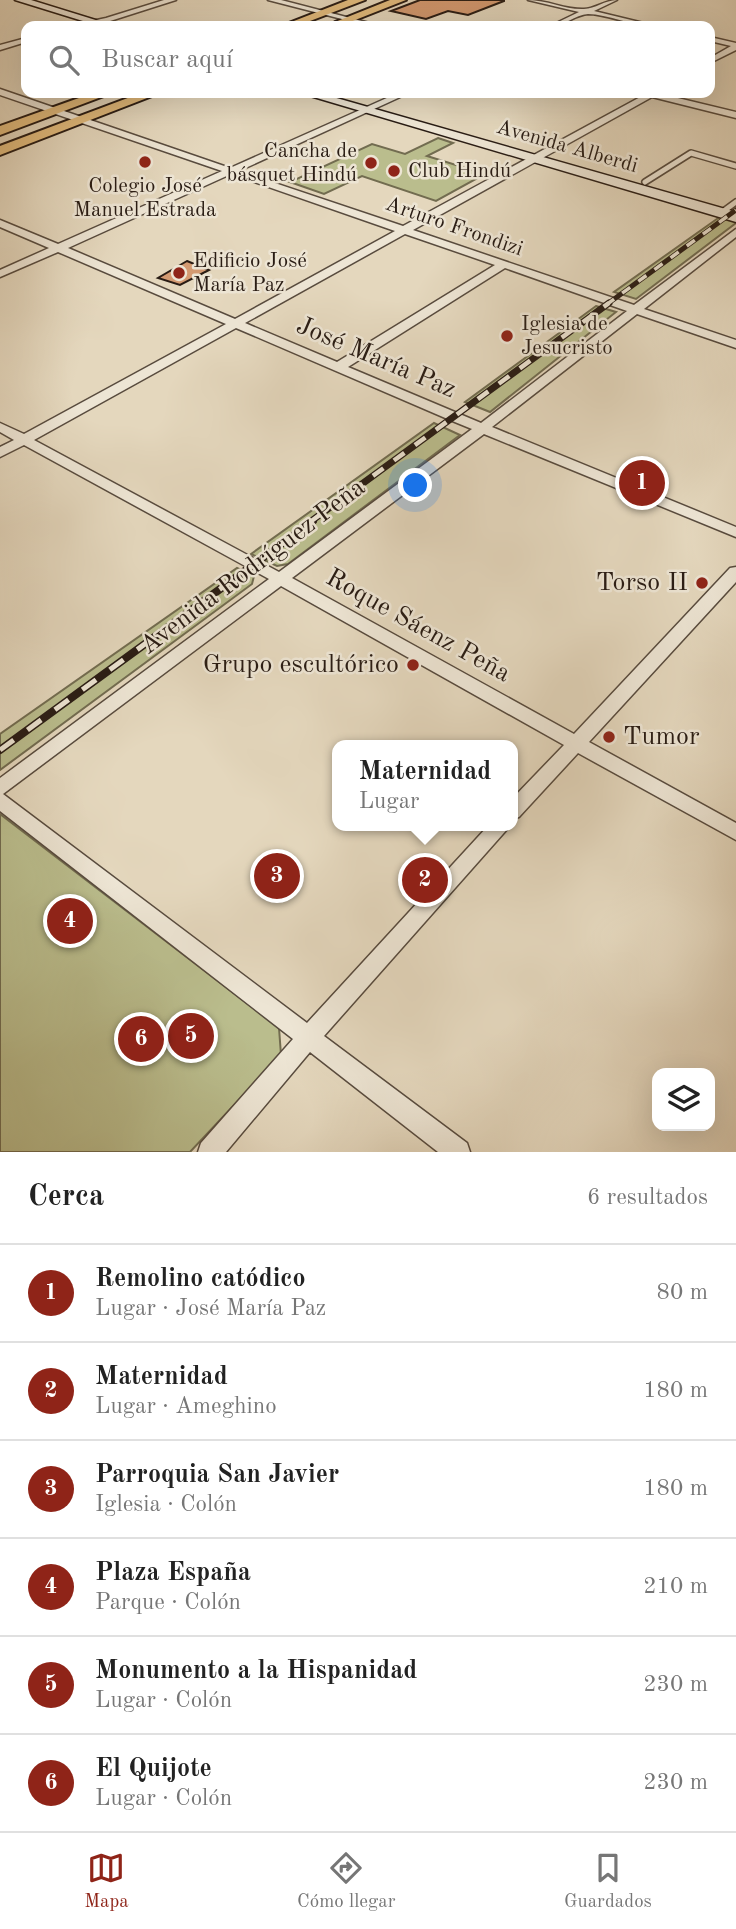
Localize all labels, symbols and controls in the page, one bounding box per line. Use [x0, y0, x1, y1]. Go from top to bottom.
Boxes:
search box [21, 21, 715, 98]
icon: search [45, 41, 83, 79]
text: Buscar aquí [101, 47, 233, 73]
street label: Avenida Alberdi [494, 117, 640, 177]
place label: Cancha de básquet Hindú [226, 141, 357, 186]
marker: Colegio José Manuel Estrada [137, 154, 153, 170]
marker: Cancha de básquet Hindú [363, 155, 379, 171]
place label: Club Hindú [408, 161, 511, 182]
marker: Club Hindú [386, 163, 402, 179]
place label: Colegio José Manuel Estrada [73, 176, 217, 221]
street label: Arturo Frondizi [382, 194, 526, 260]
place label: Edificio José María Paz [193, 251, 307, 296]
marker: Edificio José María Paz [171, 265, 187, 281]
street label: José María Paz [292, 313, 460, 403]
place label: Iglesia de Jesucristo [521, 314, 613, 359]
marker: Iglesia de Jesucristo [499, 328, 515, 344]
pin: 1 [619, 457, 665, 509]
your location [398, 468, 432, 502]
street label: Avenida Rodríguez Peña [136, 474, 370, 660]
street label: Roque Sáenz Peña [321, 565, 515, 688]
place label: Torso II [596, 570, 688, 596]
marker: Torso II [694, 575, 710, 591]
place label: Grupo escultórico [203, 652, 399, 678]
marker: Grupo escultórico [405, 657, 421, 673]
place label: Tumor [623, 724, 700, 750]
marker: Tumor [601, 729, 617, 745]
popup [332, 740, 518, 831]
text: Maternidad [359, 759, 491, 785]
text: Lugar [359, 790, 420, 813]
pin: 3 [254, 850, 300, 902]
pin: 2 [402, 854, 448, 906]
pin: 4 [47, 895, 93, 947]
pin: 5 [168, 1010, 214, 1062]
pin: 6 [118, 1013, 164, 1065]
map controls [652, 1068, 715, 1131]
button: layers [652, 1068, 715, 1131]
text: Cerca [28, 1182, 104, 1212]
text: 6 resultados [587, 1186, 708, 1209]
text: Remolino catódico [95, 1266, 306, 1292]
text: 1 [44, 1281, 58, 1304]
text: 80 m [657, 1281, 708, 1304]
text: Lugar · José María Paz [95, 1297, 326, 1320]
text: Maternidad [95, 1364, 228, 1390]
text: 2 [44, 1379, 58, 1402]
text: 180 m [643, 1379, 708, 1402]
text: Lugar · Ameghino [95, 1395, 277, 1418]
text: Parroquia San Javier [95, 1462, 339, 1488]
text: 3 [44, 1477, 58, 1500]
text: 180 m [643, 1477, 708, 1500]
text: Iglesia · Colón [95, 1493, 237, 1516]
text: Plaza España [95, 1560, 251, 1586]
text: 4 [44, 1575, 58, 1598]
text: 210 m [643, 1575, 708, 1598]
text: Parque · Colón [95, 1591, 241, 1614]
text: Monumento a la Hispanidad [95, 1658, 417, 1684]
text: 5 [44, 1673, 58, 1696]
text: 230 m [643, 1673, 708, 1696]
text: Lugar · Colón [95, 1689, 232, 1712]
text: El Quijote [95, 1756, 212, 1782]
text: 6 [44, 1771, 58, 1794]
text: 230 m [643, 1771, 708, 1794]
text: Lugar · Colón [95, 1787, 232, 1810]
tab: Mapa [84, 1849, 129, 1914]
tab: Cómo llegar [297, 1849, 396, 1914]
tab: Guardados [564, 1849, 652, 1914]

